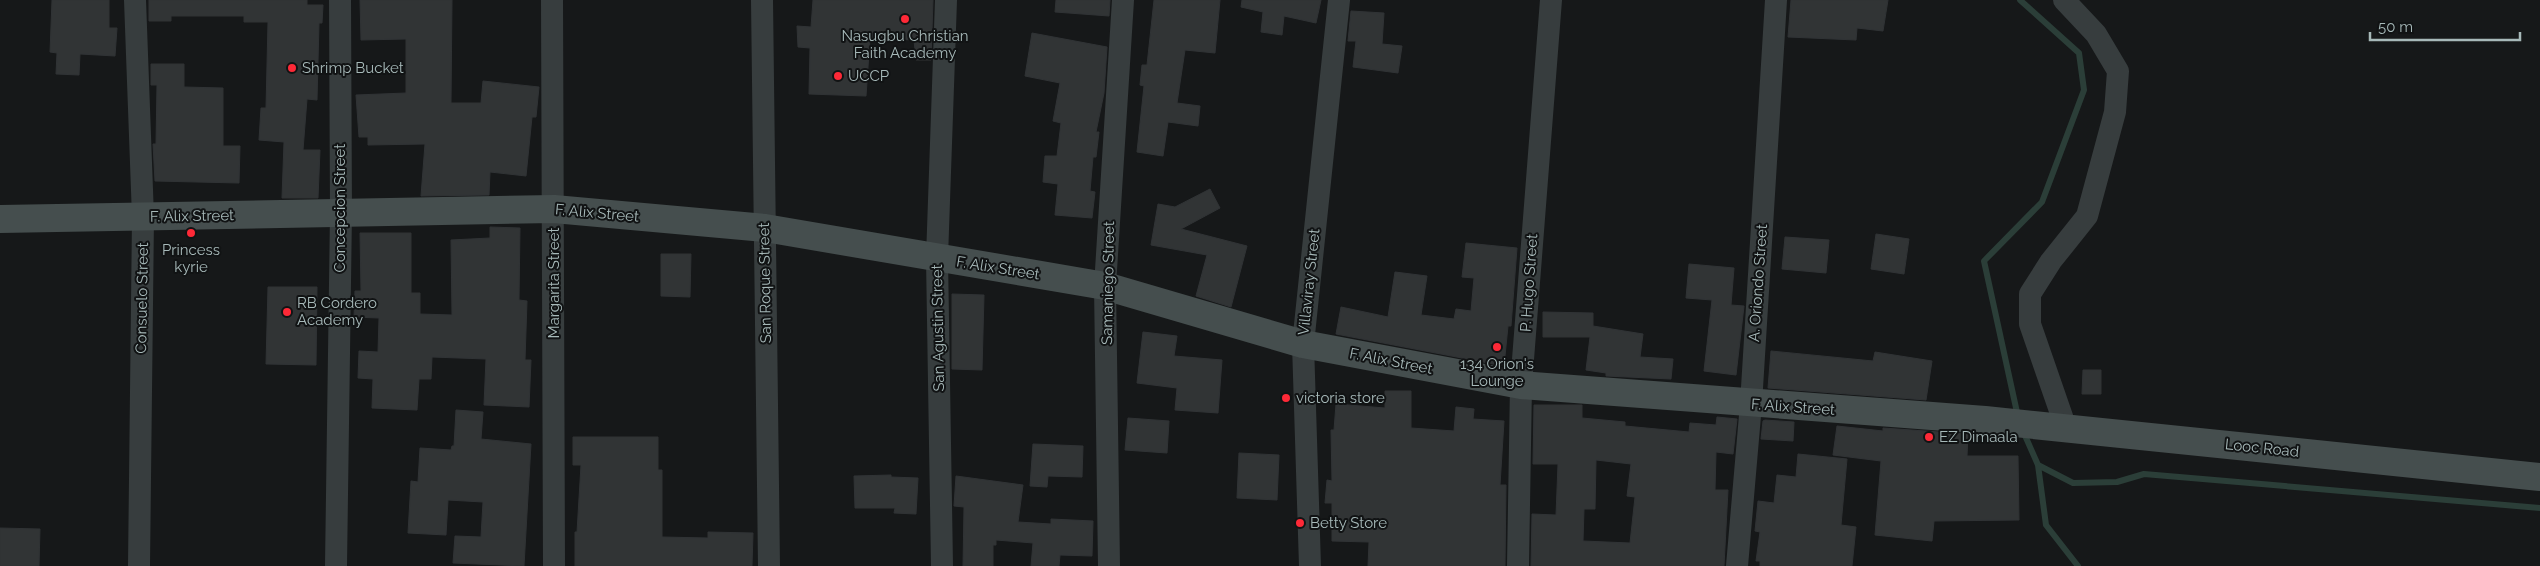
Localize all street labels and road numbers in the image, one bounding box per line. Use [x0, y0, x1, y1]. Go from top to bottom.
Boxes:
street label: Concepcion Street [331, 144, 349, 272]
street label: F. Alix Street [554, 200, 640, 226]
street label: F. Alix Street [150, 206, 234, 226]
street label: Samaniego Street [1098, 221, 1118, 345]
street label: San Roque Street [755, 222, 775, 344]
street label: A. Oriondo Street [1745, 224, 1771, 342]
street label: Margarita Street [545, 228, 563, 338]
street label: Villaviray Street [1294, 228, 1324, 336]
street label: P. Hugo Street [1517, 233, 1541, 333]
street label: Consuelo Street [132, 242, 152, 354]
street label: F. Alix Street [955, 253, 1041, 283]
street label: San Agustin Street [928, 264, 948, 392]
street label: F. Alix Street [1348, 344, 1434, 378]
street label: F. Alix Street [1750, 395, 1836, 419]
street label: Looc Road [2224, 435, 2300, 461]

